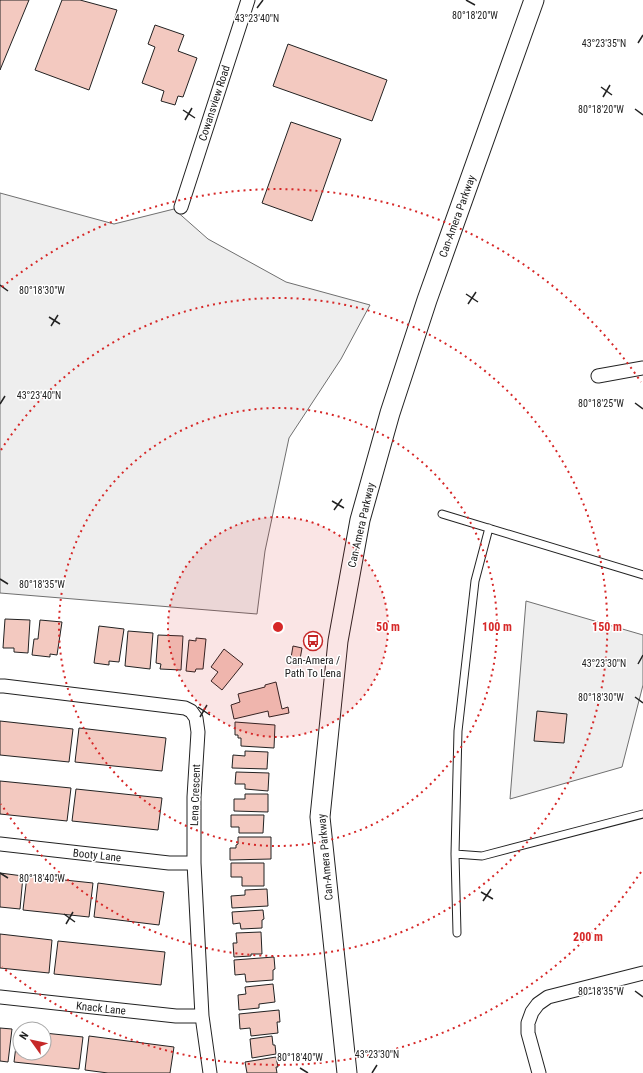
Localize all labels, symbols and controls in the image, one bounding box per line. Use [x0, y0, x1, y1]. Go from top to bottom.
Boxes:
text: 80°18'20"W [452, 10, 498, 21]
text: 43°23'40"N [235, 13, 279, 24]
text: 43°23'35"N [582, 38, 626, 49]
street label: Cowansview Road [196, 64, 233, 143]
text: 80°18'20"W [578, 104, 624, 115]
street label: Can-Amera Parkway [437, 173, 479, 259]
text: 80°18'30"W [19, 285, 65, 296]
text: 43°23'40"N [17, 390, 61, 401]
text: 80°18'25"W [578, 398, 624, 409]
street label: Can-Amera Parkway [345, 481, 378, 569]
text: 80°18'35"W [19, 579, 65, 590]
centre of rings [271, 620, 285, 634]
text: 50 m [376, 620, 400, 634]
text: 100 m [482, 620, 512, 634]
text: 150 m [592, 620, 622, 634]
bus stop icon: Can-Amera / Path To Lena [302, 630, 324, 652]
place label: Can-Amera / Path To Lena [285, 654, 341, 680]
text: 43°23'30"N [582, 658, 626, 669]
text: 80°18'30"W [578, 692, 624, 703]
street label: Lena Crescent [188, 764, 203, 826]
street label: Can-Amera Parkway [315, 813, 336, 901]
street label: Booty Lane [72, 847, 122, 864]
text: 80°18'40"W [19, 873, 65, 884]
text: 200 m [573, 930, 603, 944]
text: 80°18'35"W [578, 986, 624, 997]
street label: Knack Lane [75, 999, 127, 1018]
north arrow [12, 1021, 52, 1061]
text: N [17, 1029, 31, 1042]
text: 43°23'30"N [355, 1049, 399, 1060]
text: 80°18'40"W [277, 1052, 323, 1063]

